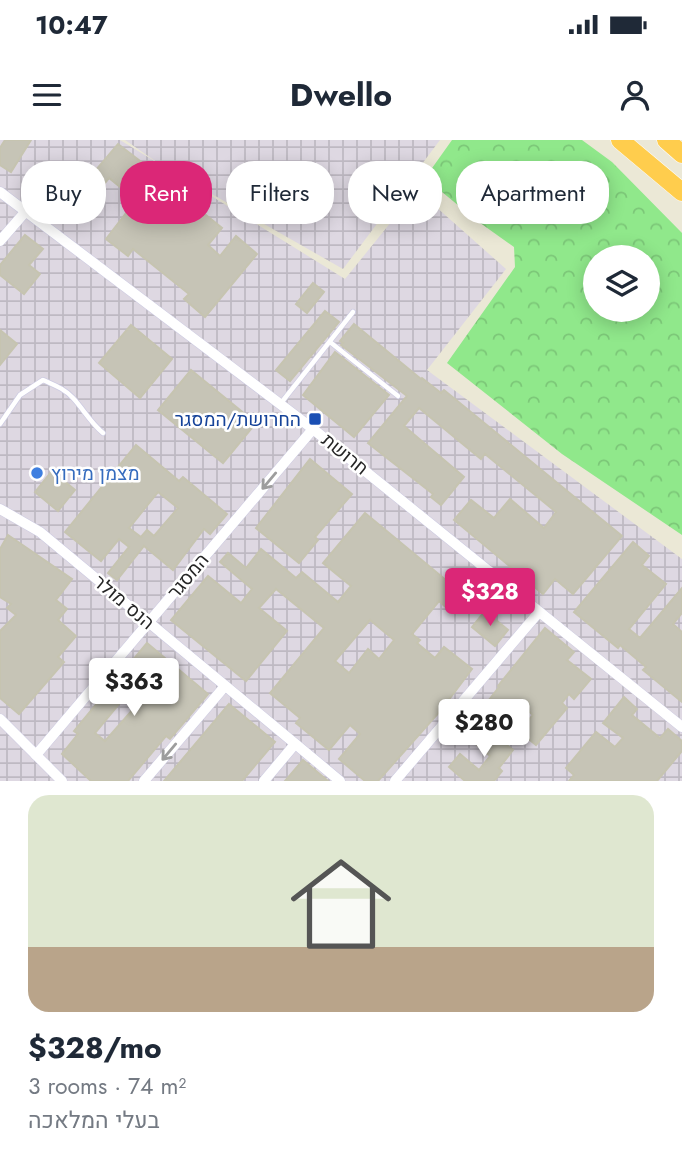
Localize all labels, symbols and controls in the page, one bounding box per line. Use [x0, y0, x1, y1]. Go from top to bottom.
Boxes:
text: 10:47 [35, 6, 108, 44]
text: Dwello [290, 72, 392, 118]
icon: menu [28, 76, 66, 114]
icon: person [616, 76, 654, 114]
chip: Buy [21, 161, 106, 224]
chip: Rent [120, 161, 212, 224]
chip: Filters [226, 161, 334, 224]
chip: New [348, 161, 442, 224]
chip: Apartment [456, 161, 609, 224]
map controls [583, 245, 660, 322]
button: layers [583, 245, 660, 322]
place label: החרושת/המסגר [175, 406, 301, 433]
marker: החרושת/המסגר [307, 411, 323, 427]
street label: חרושת [316, 427, 374, 481]
place label: מצמן מירוץ [51, 460, 140, 487]
marker: מצמן מירוץ [29, 465, 45, 481]
one-way arrow [261, 471, 277, 489]
street label: המסגר [161, 547, 215, 605]
street label: הנס מולר [88, 568, 160, 636]
pin: $328 [449, 568, 531, 628]
text: $328 [461, 574, 519, 608]
pin: $363 [93, 658, 175, 718]
text: $363 [105, 664, 163, 698]
pin: $280 [443, 700, 525, 759]
text: $280 [454, 705, 514, 739]
one-way arrow [161, 743, 177, 761]
icon: home [278, 841, 404, 967]
text: $328/mo [28, 1026, 162, 1069]
text: 3 rooms · 74 m² [28, 1069, 186, 1103]
text: בעלי המלאכה [28, 1103, 160, 1137]

